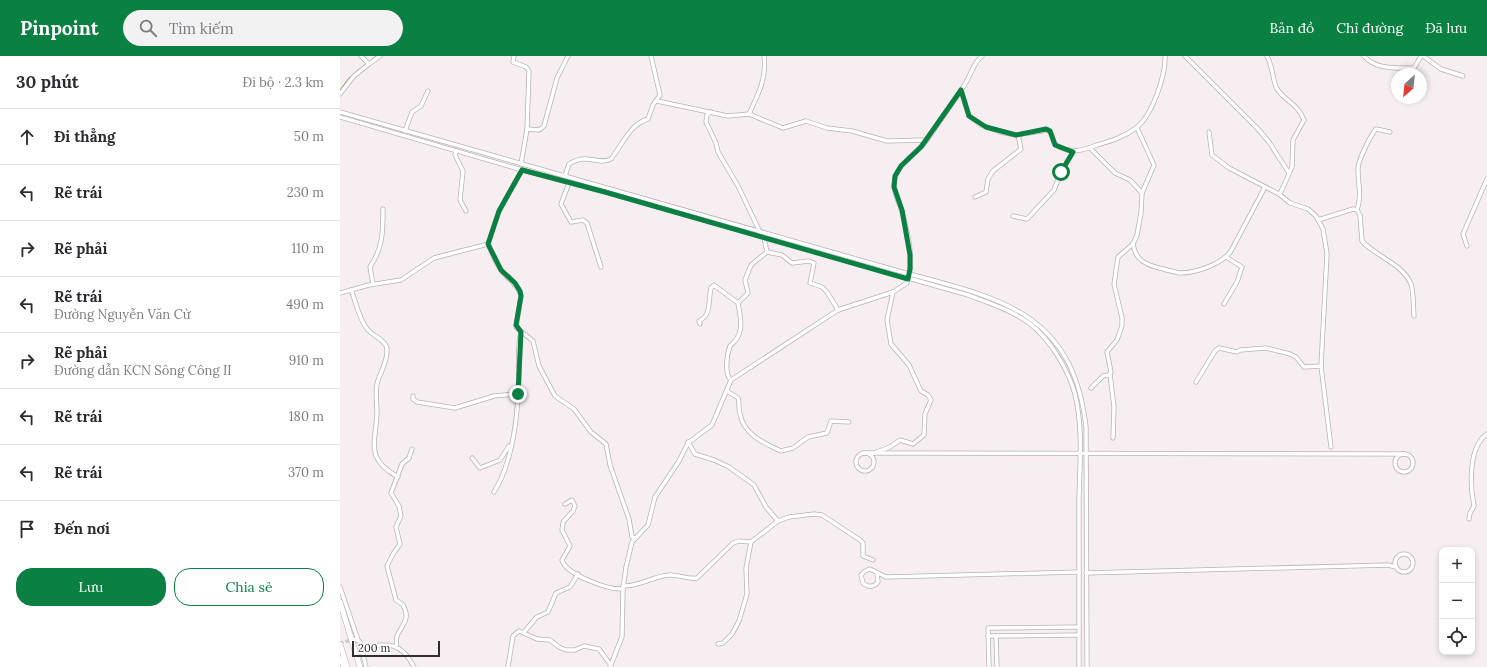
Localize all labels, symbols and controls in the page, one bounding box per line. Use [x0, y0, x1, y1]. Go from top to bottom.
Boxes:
search box [123, 10, 403, 46]
text: Pinpoint [20, 16, 99, 40]
icon: search [137, 17, 159, 39]
text: Tìm kiếm [169, 19, 234, 38]
text: Bản đồ [1270, 19, 1314, 37]
text: Chỉ đường [1336, 19, 1403, 37]
text: Đã lưu [1425, 19, 1467, 37]
north arrow [1391, 68, 1427, 104]
text: 30 phút [16, 71, 79, 93]
text: Đi bộ · 2.3 km [243, 74, 324, 91]
icon: ahead [16, 126, 38, 148]
text: Đi thẳng [54, 127, 115, 146]
text: 50 m [294, 128, 324, 145]
route start [1052, 163, 1070, 181]
icon: left [16, 182, 38, 204]
text: Rẽ trái [54, 183, 102, 202]
text: 230 m [287, 184, 324, 201]
icon: right [16, 238, 38, 260]
text: Rẽ phải [54, 239, 107, 258]
text: 110 m [291, 240, 324, 257]
text: Rẽ trái [54, 287, 102, 306]
icon: left [16, 294, 38, 316]
text: 490 m [286, 296, 324, 313]
text: Đường Nguyễn Văn Cừ [54, 306, 191, 323]
text: Rẽ phải [54, 343, 107, 362]
icon: right [16, 350, 38, 372]
text: 910 m [289, 352, 324, 369]
text: Đường dẫn KCN Sông Công II [54, 362, 232, 379]
route end [509, 385, 527, 403]
icon: left [16, 406, 38, 428]
text: Rẽ trái [54, 407, 102, 426]
text: 180 m [289, 408, 324, 425]
icon: left [16, 462, 38, 484]
text: Rẽ trái [54, 463, 102, 482]
text: 370 m [288, 464, 324, 481]
icon: arrive [16, 518, 38, 540]
text: Đến nơi [54, 519, 110, 538]
map controls [1439, 547, 1475, 655]
button: + [1439, 547, 1475, 583]
button: Lưu [16, 568, 166, 606]
button: Chia sẻ [174, 568, 324, 606]
button: − [1439, 583, 1475, 619]
button: locate [1439, 619, 1475, 655]
scale bar [352, 639, 440, 658]
text: 200 m [358, 641, 390, 655]

